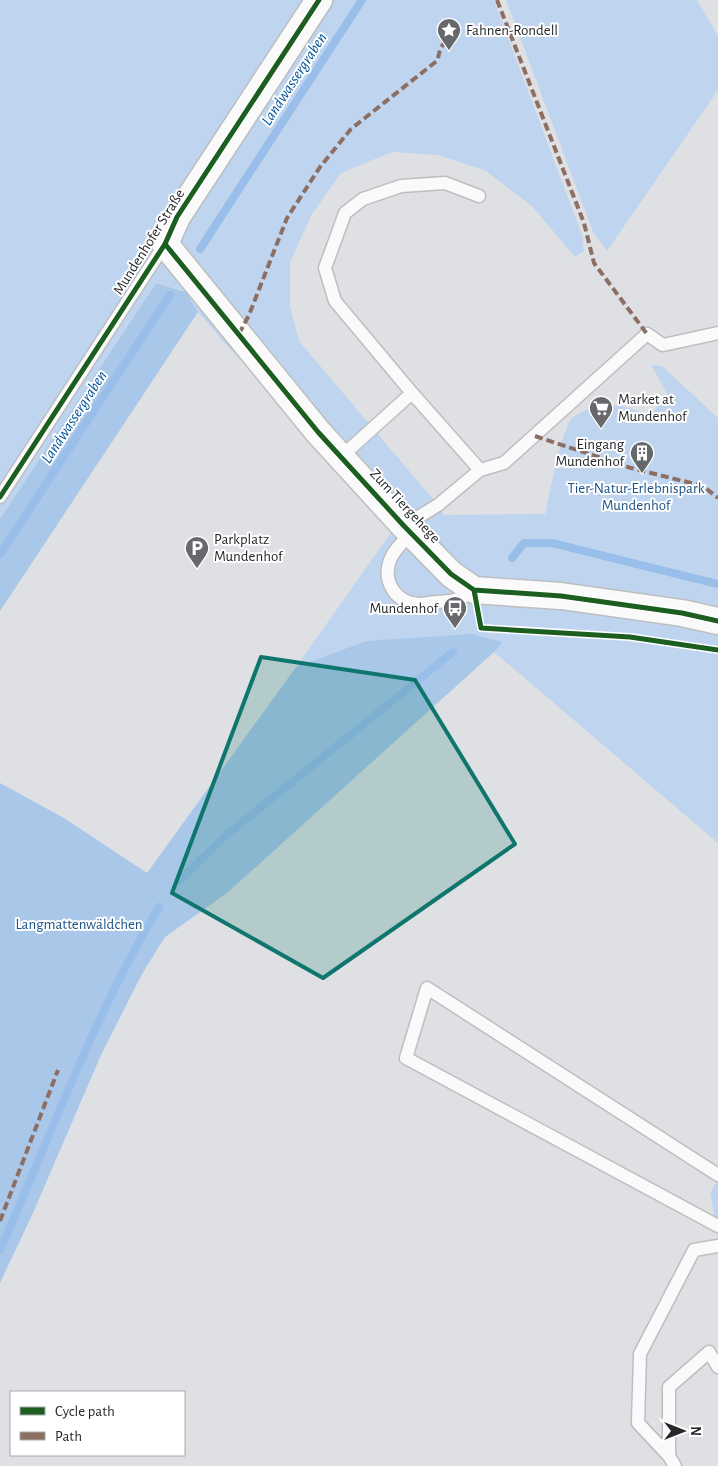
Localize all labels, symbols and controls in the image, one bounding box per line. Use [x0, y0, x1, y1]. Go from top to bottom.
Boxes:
place icon: Fahnen-Rondell [436, 17, 462, 51]
place label: Fahnen-Rondell [466, 23, 558, 38]
water label: Landwassergraben [258, 30, 330, 128]
street label: Mundenhofer Straße [111, 187, 188, 297]
water label: Landwassergraben [38, 368, 110, 466]
place label: Market at Mundenhof [618, 392, 688, 424]
supermarket icon: Market at Mundenhof [588, 395, 614, 429]
place label: Eingang Mundenhof [555, 437, 625, 469]
building icon: Eingang Mundenhof [629, 440, 655, 474]
street label: Zum Tiergehege [367, 466, 443, 546]
park label: Tier-Natur-Erlebnispark Mundenhof [567, 481, 705, 513]
place label: Parkplatz Mundenhof [214, 532, 284, 564]
parking icon: Parkplatz Mundenhof [184, 535, 210, 569]
bus stop icon: Mundenhof [442, 595, 468, 629]
place label: Mundenhof [369, 601, 439, 616]
park label: Langmattenwäldchen [15, 917, 143, 932]
legend [10, 1391, 185, 1456]
text: Cycle path [55, 1404, 115, 1419]
north arrow [658, 1406, 708, 1456]
text: N [688, 1426, 702, 1436]
text: Path [55, 1429, 82, 1444]

